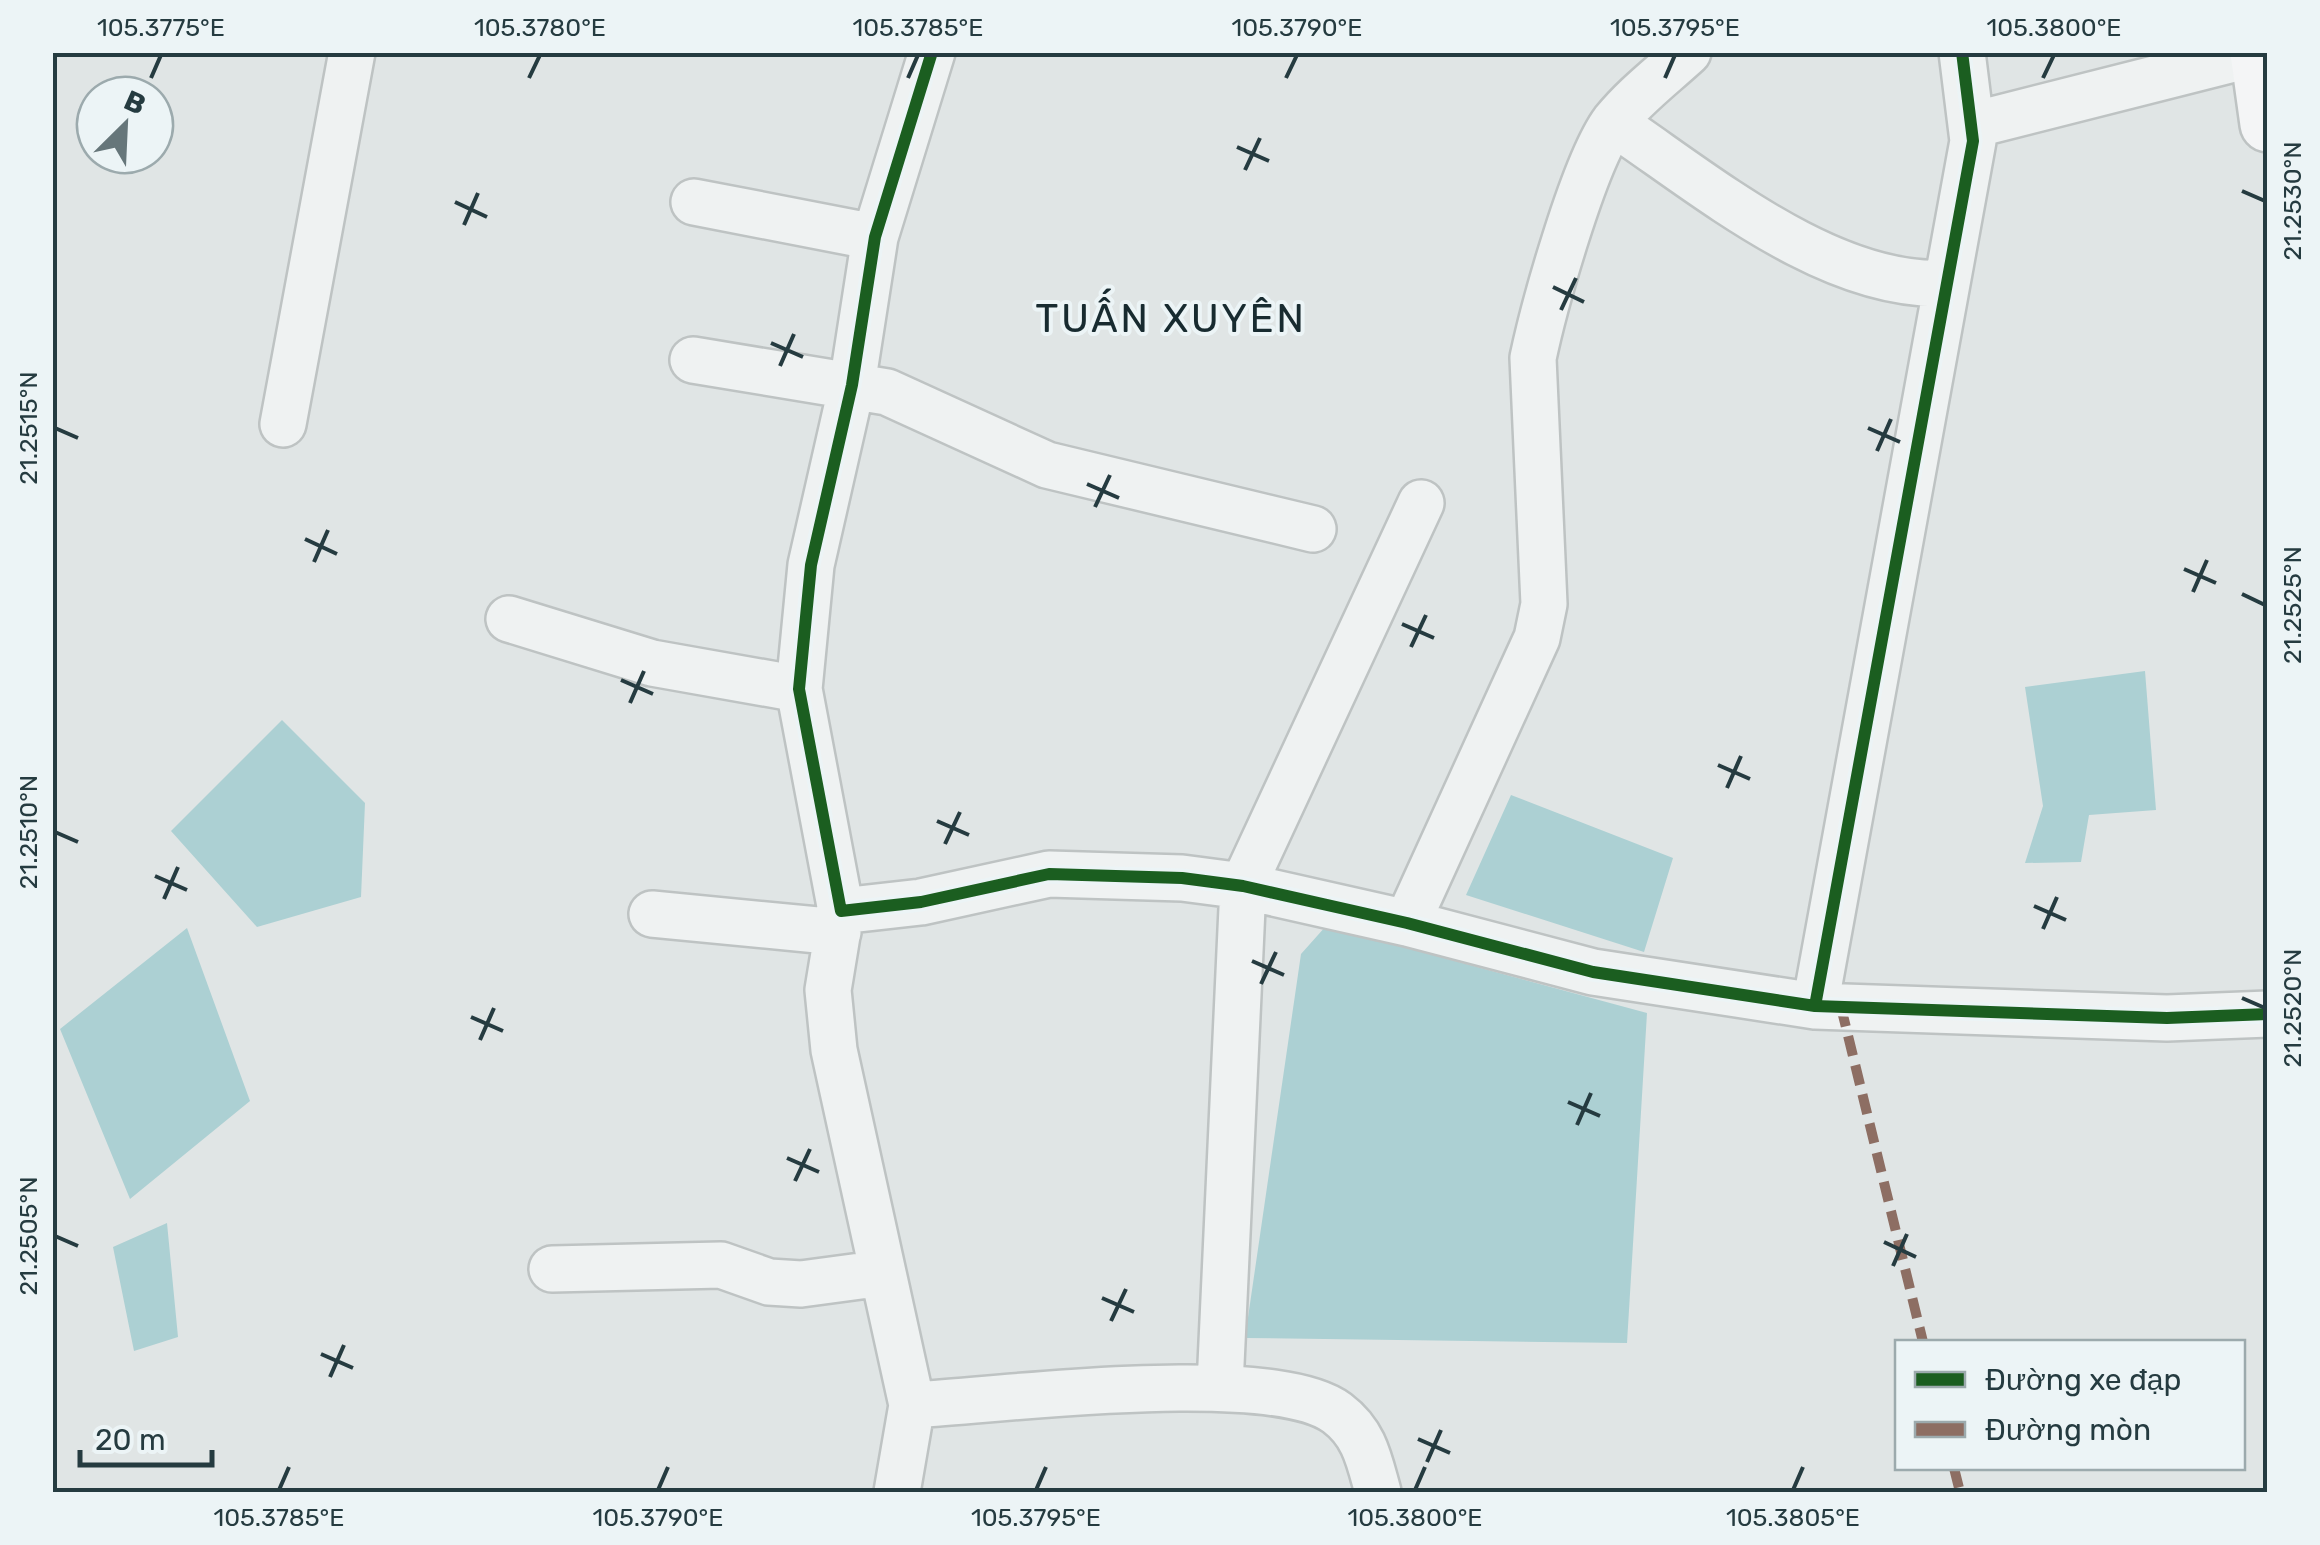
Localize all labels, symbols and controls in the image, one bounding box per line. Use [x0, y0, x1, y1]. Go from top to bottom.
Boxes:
text: 105.3775°E [97, 13, 225, 42]
text: 105.3780°E [474, 13, 606, 42]
text: 105.3785°E [853, 13, 983, 42]
text: 105.3790°E [1232, 13, 1362, 42]
text: 105.3795°E [1610, 13, 1740, 42]
text: 105.3800°E [1986, 13, 2122, 42]
north arrow [75, 75, 175, 175]
text: B [119, 84, 151, 122]
text: 21.2530°N [2278, 141, 2307, 261]
district label: TUẤN XUYÊN [1035, 288, 1307, 342]
text: 21.2515°N [14, 371, 43, 485]
text: 21.2525°N [2278, 546, 2307, 664]
text: 21.2510°N [14, 775, 43, 889]
text: 21.2520°N [2278, 949, 2307, 1067]
text: 21.2505°N [14, 1176, 43, 1296]
legend [1895, 1340, 2245, 1470]
text: Đường xe đạp [1985, 1362, 2181, 1398]
scale bar [80, 1405, 212, 1467]
text: Đường mòn [1985, 1412, 2151, 1448]
text: 20 m [95, 1422, 166, 1458]
text: 105.3785°E [214, 1503, 344, 1532]
text: 105.3790°E [593, 1503, 723, 1532]
text: 105.3795°E [971, 1503, 1101, 1532]
text: 105.3800°E [1347, 1503, 1483, 1532]
text: 105.3805°E [1726, 1503, 1860, 1532]

